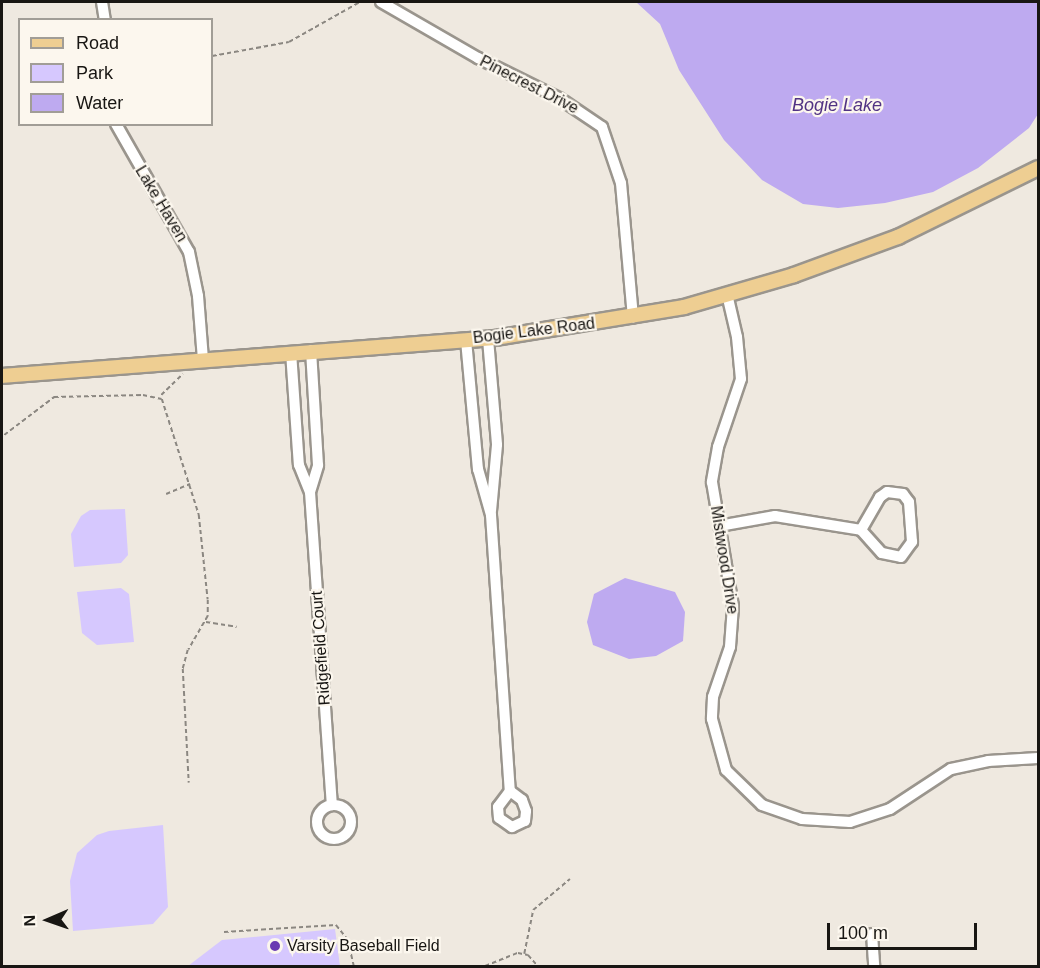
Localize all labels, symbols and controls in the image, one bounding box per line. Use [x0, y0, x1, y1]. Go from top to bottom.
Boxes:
legend [18, 18, 213, 126]
text: Road [76, 33, 119, 53]
street label: Pinecrest Drive [476, 52, 582, 118]
text: Park [76, 63, 113, 83]
text: Water [76, 93, 123, 113]
water label: Bogie Lake [792, 94, 882, 116]
street label: Lake Haven [131, 162, 191, 246]
street label: Bogie Lake Road [472, 314, 596, 348]
street label: Mistwood Drive [706, 504, 742, 616]
street label: Ridgefield Court [307, 590, 335, 706]
north arrow [18, 890, 78, 950]
scale bar [830, 911, 980, 949]
text: N [21, 915, 38, 927]
text: 100 m [838, 923, 888, 943]
place label: Varsity Baseball Field [287, 936, 440, 956]
marker: Varsity Baseball Field [268, 939, 282, 953]

